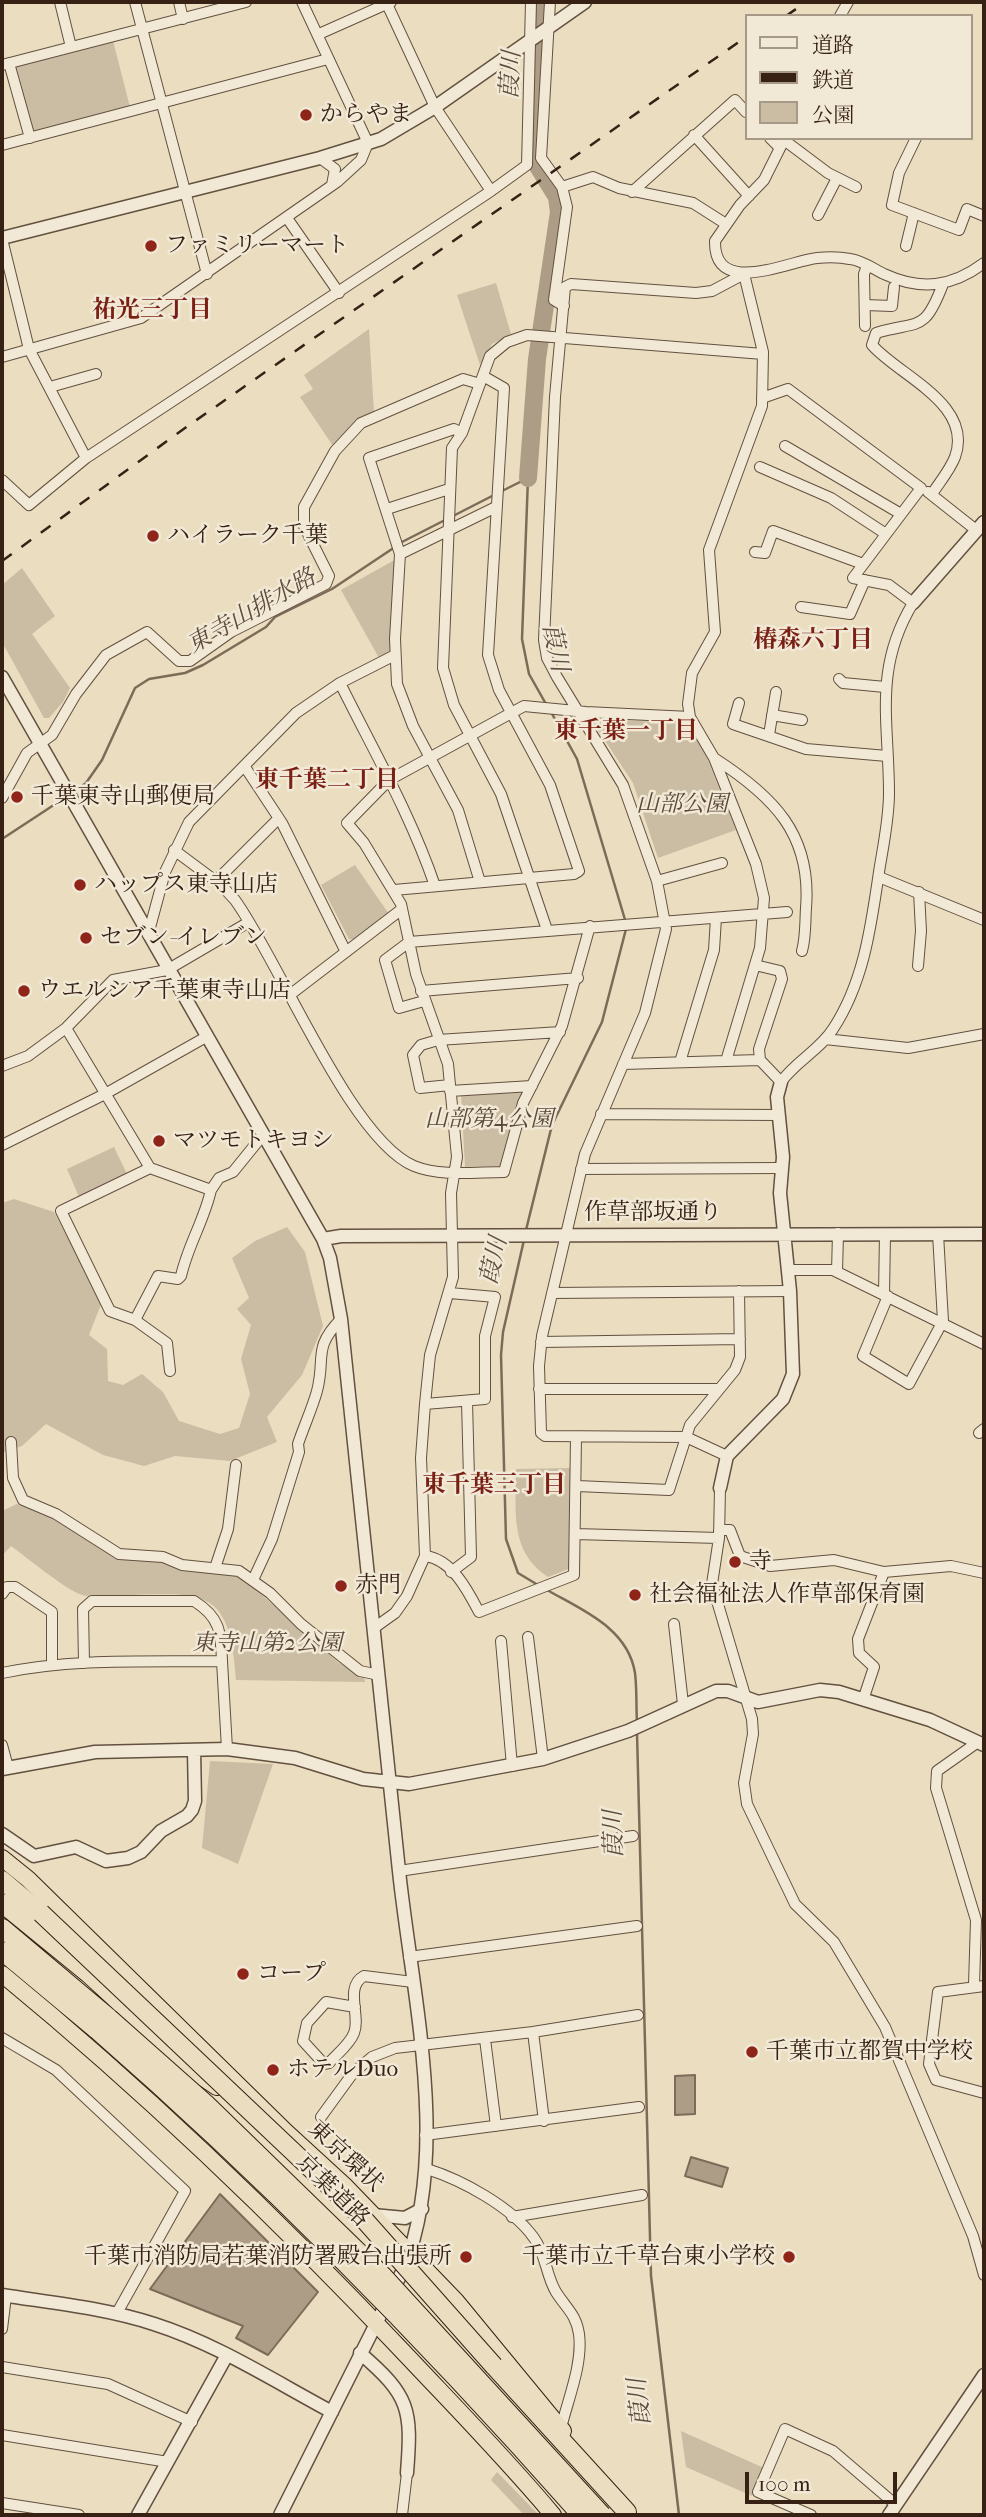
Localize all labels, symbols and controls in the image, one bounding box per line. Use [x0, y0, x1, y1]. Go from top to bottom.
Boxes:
legend [744, 14, 972, 140]
text: 道路 [812, 33, 854, 57]
water label: 葭川 [496, 50, 528, 100]
text: 鉄道 [812, 68, 854, 92]
place label: からやま [320, 101, 412, 129]
text: 公園 [812, 103, 854, 127]
marker: からやま [298, 107, 314, 123]
place label: ファミリーマート [165, 232, 349, 260]
marker: ファミリーマート [143, 238, 159, 254]
district label: 祐光三丁目 [92, 297, 212, 325]
place label: ハイラーク千葉 [167, 522, 328, 550]
marker: ハイラーク千葉 [145, 528, 161, 544]
water label: 東寺山排水路 [182, 564, 322, 660]
water label: 葭川 [535, 622, 573, 674]
district label: 椿森六丁目 [753, 627, 873, 655]
district label: 東千葉一丁目 [554, 718, 698, 746]
district label: 東千葉二丁目 [255, 767, 399, 795]
place label: 千葉東寺山郵便局 [31, 783, 215, 811]
marker: 千葉東寺山郵便局 [9, 789, 25, 805]
park label: 山部公園 [636, 791, 728, 819]
place label: ハップス東寺山店 [94, 871, 278, 899]
marker: ハップス東寺山店 [72, 877, 88, 893]
place label: セブン-イレブン [100, 924, 267, 952]
marker: セブン-イレブン [78, 930, 94, 946]
place label: ウエルシア千葉東寺山店 [38, 977, 291, 1005]
marker: ウエルシア千葉東寺山店 [16, 983, 32, 999]
park label: 山部第4公園 [425, 1106, 553, 1134]
place label: マツモトキヨシ [173, 1127, 334, 1155]
marker: マツモトキヨシ [151, 1133, 167, 1149]
street label: 作草部坂通り [584, 1199, 722, 1227]
water label: 葭川 [476, 1234, 514, 1288]
district label: 東千葉三丁目 [422, 1472, 566, 1500]
place label: 寺 [749, 1548, 772, 1576]
marker: 寺 [727, 1554, 743, 1570]
place label: 赤門 [355, 1572, 401, 1600]
marker: 赤門 [333, 1578, 349, 1594]
place label: 社会福祉法人作草部保育園 [649, 1581, 925, 1609]
marker: 社会福祉法人作草部保育園 [627, 1587, 643, 1603]
park label: 東寺山第2公園 [192, 1630, 342, 1658]
water label: 葭川 [600, 1810, 630, 1858]
place label: コープ [257, 1960, 326, 1988]
marker: コープ [235, 1966, 251, 1982]
place label: 千葉市立都賀中学校 [766, 2038, 973, 2066]
marker: 千葉市立都賀中学校 [744, 2044, 760, 2060]
place label: ホテルDuo [287, 2056, 398, 2084]
marker: ホテルDuo [265, 2062, 281, 2078]
street label: 東京環状 [302, 2116, 388, 2198]
street label: 京葉道路 [290, 2149, 374, 2233]
place label: 千葉市消防局若葉消防署殿台出張所 [84, 2243, 452, 2271]
place label: 千葉市立千草台東小学校 [522, 2243, 775, 2271]
marker: 千葉市消防局若葉消防署殿台出張所 [458, 2249, 474, 2265]
marker: 千葉市立千草台東小学校 [781, 2249, 797, 2265]
water label: 葭川 [624, 2376, 658, 2428]
scale bar [748, 2458, 900, 2502]
text: 100 m [758, 2472, 811, 2496]

